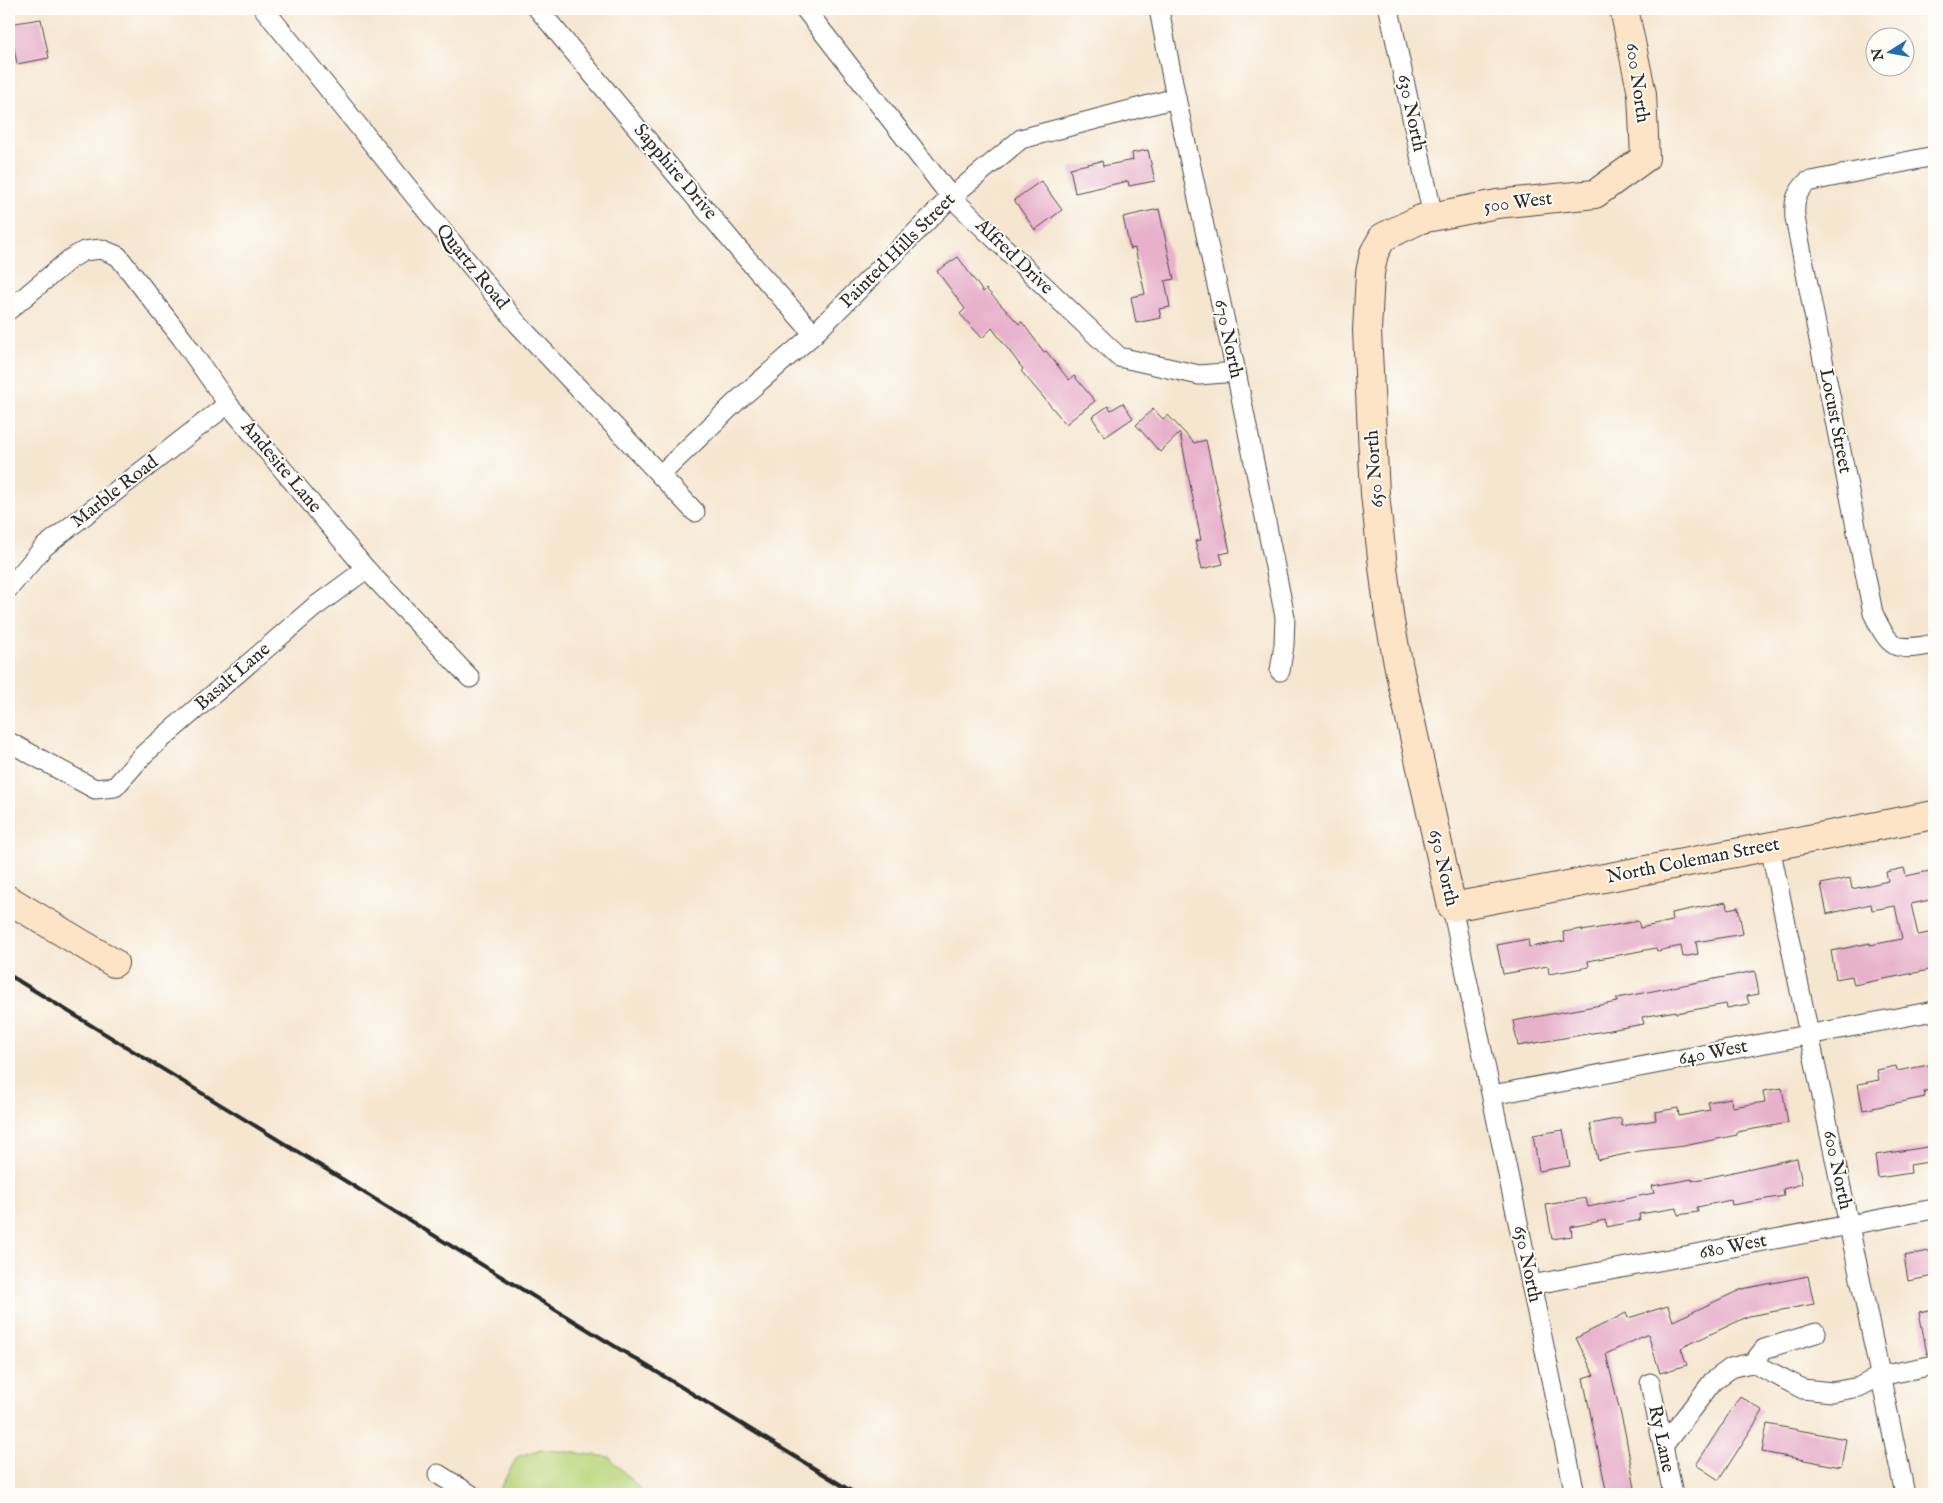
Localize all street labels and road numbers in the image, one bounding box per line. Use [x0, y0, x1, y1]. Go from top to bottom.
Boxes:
street label: 600 North [1620, 41, 1654, 125]
street label: 630 North [1391, 72, 1431, 154]
street label: Sapphire Drive [628, 119, 722, 225]
street label: 500 West [1482, 187, 1554, 219]
street label: Painted Hills Street [835, 188, 961, 314]
street label: Alfred Drive [969, 213, 1058, 300]
street label: Quartz Road [430, 219, 514, 315]
street label: 670 North [1208, 297, 1248, 381]
street label: Locust Street [1813, 366, 1857, 476]
street label: Andesite Lane [235, 415, 327, 518]
street label: 650 North [1360, 429, 1390, 509]
street label: Marble Road [67, 450, 164, 533]
street label: Basalt Lane [190, 638, 276, 716]
street label: 650 North [1423, 827, 1463, 909]
street label: North Coleman Street [1604, 832, 1782, 890]
street label: 640 West [1676, 1034, 1750, 1071]
street label: 600 North [1817, 1128, 1857, 1212]
street label: 650 North [1507, 1223, 1547, 1305]
street label: 680 West [1697, 1229, 1769, 1265]
street label: Ry Lane [1642, 1403, 1680, 1475]

